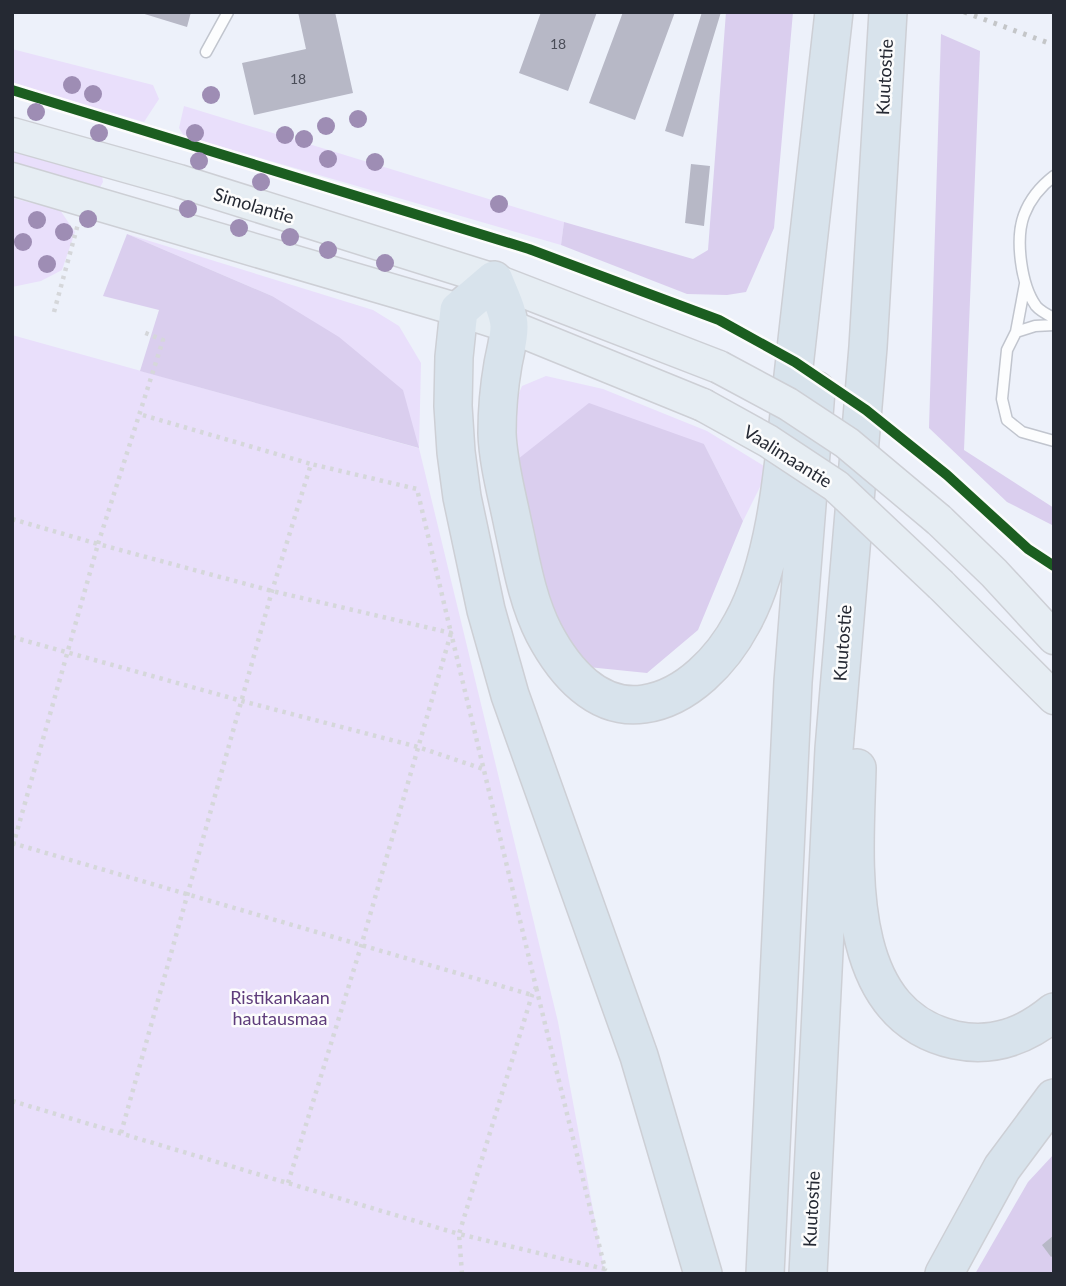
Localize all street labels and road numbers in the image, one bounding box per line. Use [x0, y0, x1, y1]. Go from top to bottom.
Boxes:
street label: Kuutostie [871, 38, 897, 116]
street label: Simolantie [211, 182, 297, 228]
street label: Vaalimaantie [740, 420, 836, 492]
street label: Kuutostie [828, 604, 856, 682]
street label: Kuutostie [798, 1170, 824, 1248]

